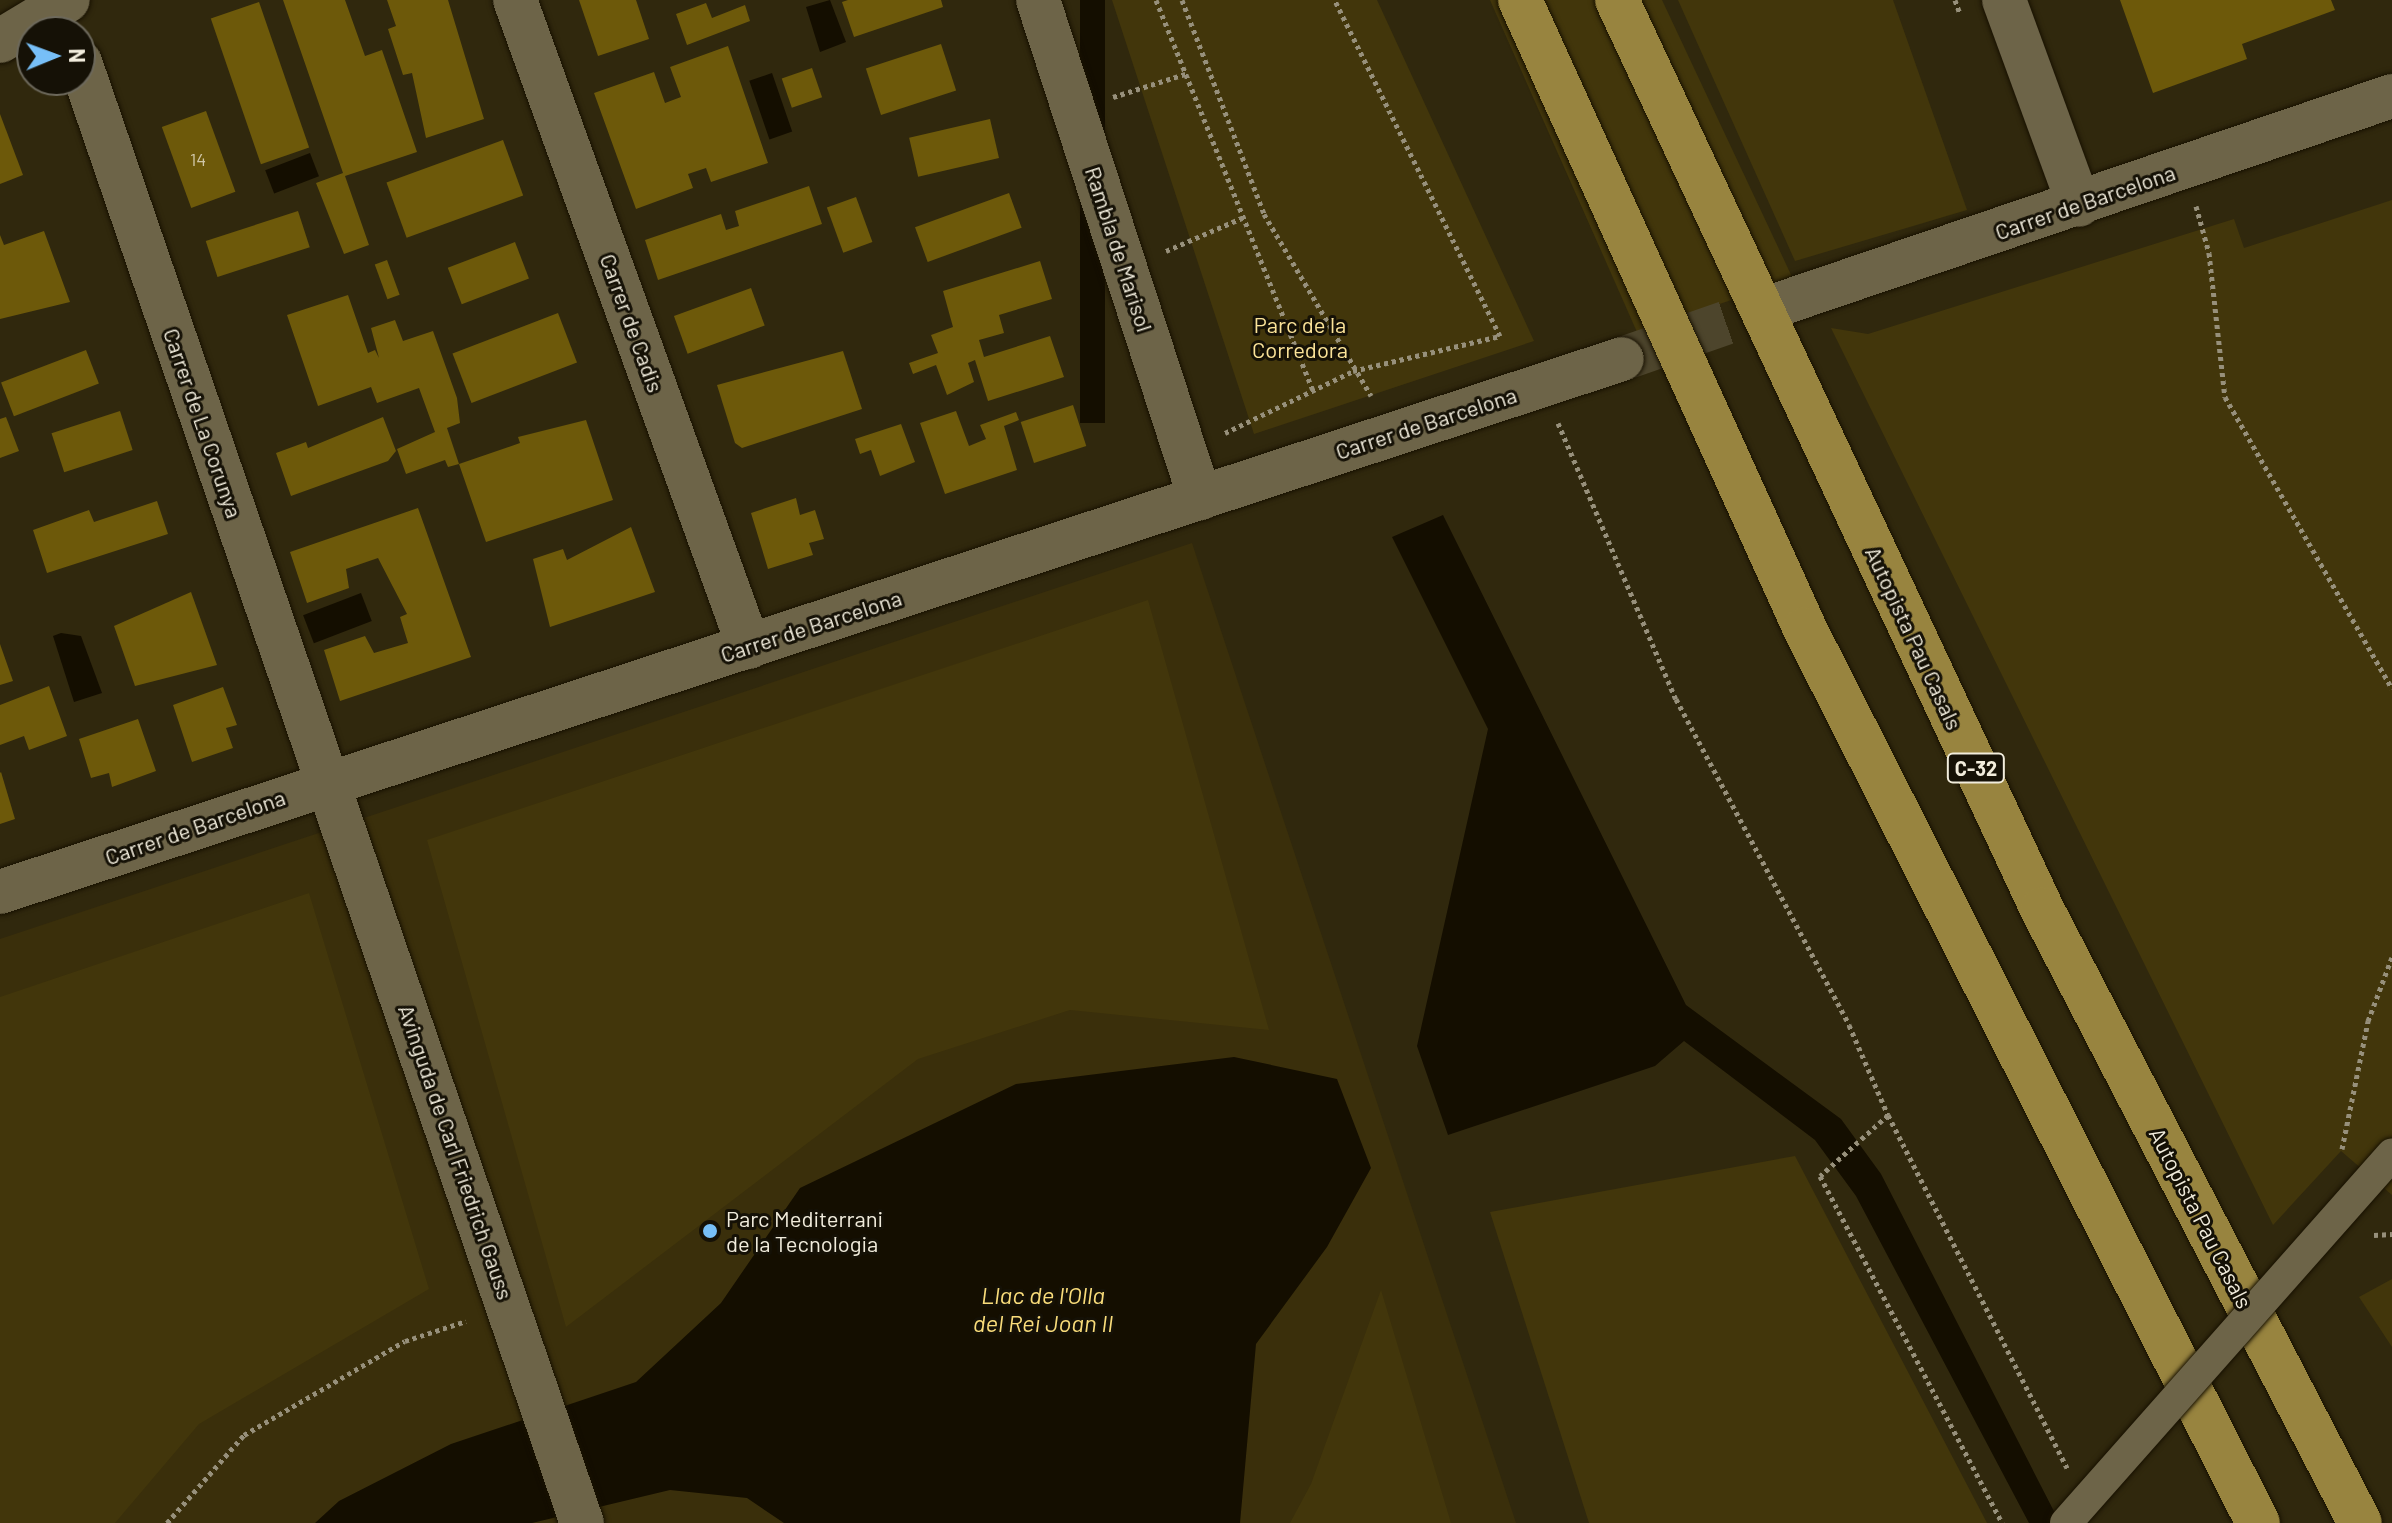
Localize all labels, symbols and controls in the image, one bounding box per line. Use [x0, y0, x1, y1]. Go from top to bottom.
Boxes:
north arrow [16, 16, 96, 96]
text: N [65, 48, 91, 63]
house number: 14 [190, 148, 206, 170]
street label: Carrer de Barcelona [1992, 159, 2178, 245]
street label: Rambla de Marisol [1080, 163, 1158, 335]
street label: Carrer de Cadis [595, 250, 669, 396]
park label: Parc de la Corredora [1252, 311, 1348, 362]
street label: Carrer de La Corunya [158, 325, 248, 521]
street label: Carrer de Barcelona [1332, 381, 1520, 465]
street label: Autopista Pau Casals [1860, 542, 1968, 734]
street label: Carrer de Barcelona [717, 584, 905, 668]
road number: C-32 [1946, 752, 2006, 784]
street label: Carrer de Barcelona [102, 784, 288, 870]
street label: Avinguda de Carl Friedrich Gauss [393, 1001, 519, 1303]
street label: Autopista Pau Casals [2144, 1123, 2258, 1313]
place label: Parc Mediterrani de la Tecnologia [726, 1205, 883, 1256]
marker: Parc Mediterrani de la Tecnologia [701, 1222, 719, 1240]
water label: Llac de l'Olla del Rei Joan II [973, 1281, 1113, 1337]

